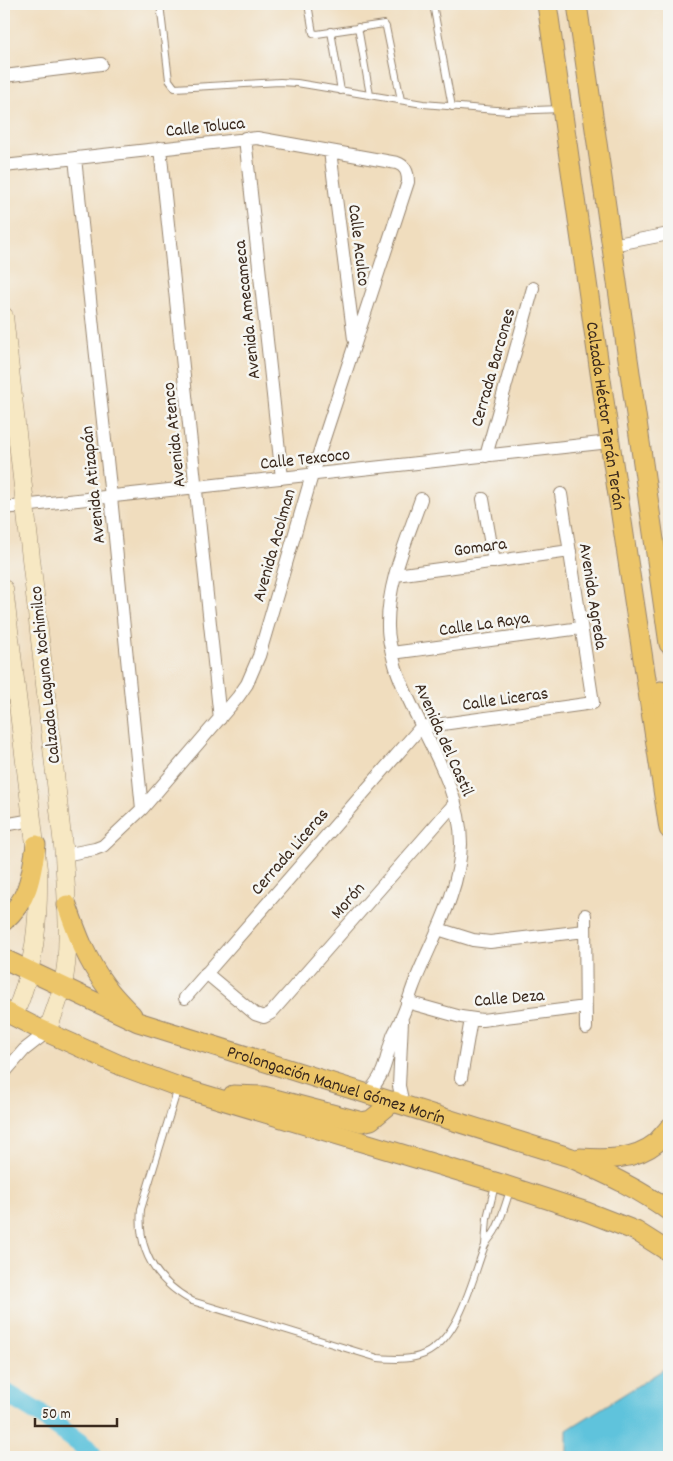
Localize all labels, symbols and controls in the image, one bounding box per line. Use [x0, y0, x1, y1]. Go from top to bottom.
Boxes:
street label: Calle Toluca [165, 112, 247, 145]
street label: Calle Aculco [340, 203, 375, 288]
street label: Avenida Amecameca [229, 238, 268, 380]
street label: Cerrada Barcones [466, 305, 523, 430]
street label: Calzada Héctor Terán Terán [578, 320, 630, 512]
street label: Avenida Atenco [158, 381, 193, 489]
street label: Avenida Atizapán [76, 424, 113, 545]
street label: Calle Texcoco [259, 443, 351, 478]
street label: Avenida Acolman [247, 486, 303, 605]
street label: Gomara [452, 532, 509, 565]
street label: Avenida Agreda [571, 542, 612, 652]
street label: Calzada Laguna Xochimilco [25, 585, 68, 765]
street label: Calle La Raya [438, 607, 532, 644]
street label: Avenida del Castil [407, 679, 479, 801]
street label: Calle Liceras [461, 682, 550, 719]
street label: Cerrada Liceras [246, 804, 336, 902]
street label: Morón [326, 878, 372, 926]
street label: Calle Deza [473, 984, 546, 1015]
street label: Prolongación Manuel Gómez Morín [223, 1041, 448, 1132]
scale bar [35, 1396, 118, 1428]
text: 50 m [42, 1404, 71, 1426]

